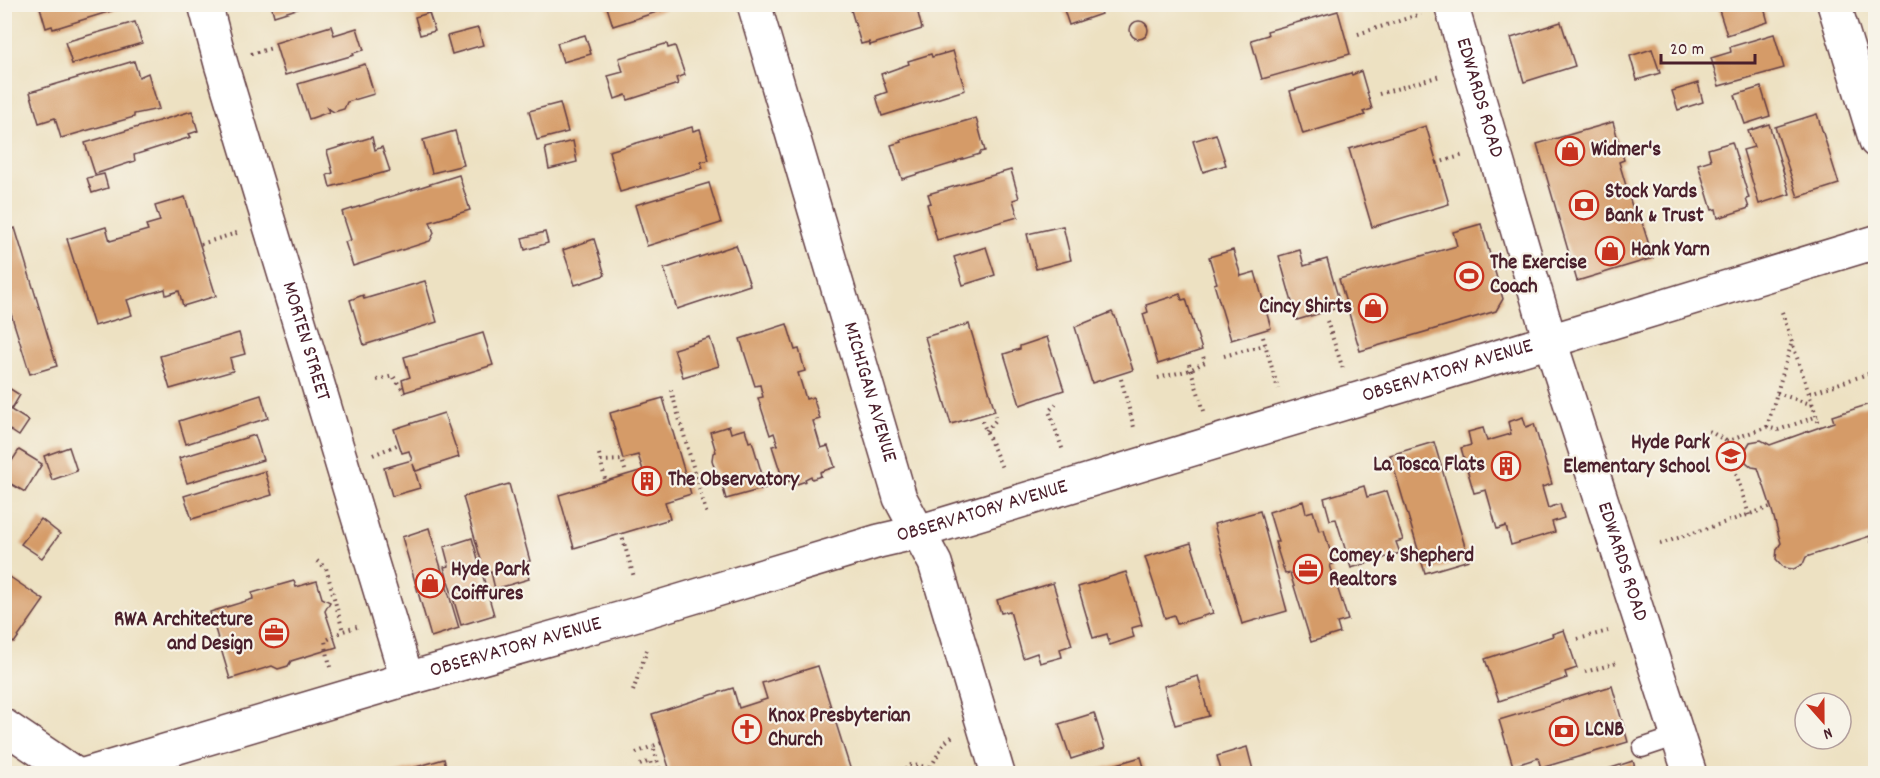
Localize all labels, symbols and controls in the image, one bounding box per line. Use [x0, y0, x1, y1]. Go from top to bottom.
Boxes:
scale bar [1661, 27, 1756, 65]
street label: EDWARDS ROAD [1447, 34, 1510, 162]
text: 20 m [1670, 38, 1704, 63]
shop icon: Widmer's [1554, 135, 1586, 167]
place label: Widmer's [1591, 136, 1661, 166]
place label: Stock Yards Bank & Trust [1605, 178, 1704, 232]
bank icon: Stock Yards Bank & Trust [1568, 189, 1600, 221]
shop icon: Hank Yarn [1594, 235, 1626, 267]
place label: Hank Yarn [1631, 236, 1710, 266]
place label: The Exercise Coach [1490, 249, 1587, 303]
sports icon: The Exercise Coach [1453, 260, 1485, 292]
street label: MORTEN STREET [273, 278, 337, 405]
shop icon: Cincy Shirts [1357, 292, 1389, 324]
place label: Cincy Shirts [1259, 293, 1352, 323]
street label: MICHIGAN AVENUE [834, 319, 904, 467]
street label: OBSERVATORY AVENUE [1359, 332, 1537, 412]
place label: Hyde Park Elementary School [1563, 429, 1711, 483]
school or university icon: Hyde Park Elementary School [1715, 440, 1747, 472]
building icon: La Tosca Flats [1490, 450, 1522, 482]
place label: La Tosca Flats [1373, 451, 1485, 481]
building icon: The Observatory [631, 465, 663, 497]
place label: The Observatory [668, 466, 801, 496]
street label: OBSERVATORY AVENUE [894, 472, 1072, 551]
street label: EDWARDS ROAD [1588, 498, 1655, 626]
place label: Comey & Shepherd Realtors [1329, 542, 1474, 596]
office icon: Comey & Shepherd Realtors [1292, 553, 1324, 585]
place label: Hyde Park Coiffures [451, 556, 530, 610]
shop icon: Hyde Park Coiffures [414, 567, 446, 599]
place label: RWA Architecture and Design [114, 606, 253, 660]
street label: OBSERVATORY AVENUE [427, 610, 606, 687]
office icon: RWA Architecture and Design [258, 617, 290, 649]
north arrow [1793, 691, 1853, 751]
place label: Knox Presbyterian Church [768, 702, 911, 756]
church icon: Knox Presbyterian Church [731, 713, 763, 745]
bank icon: LCNB [1548, 715, 1580, 747]
place label: LCNB [1585, 716, 1624, 746]
text: N [1820, 721, 1835, 745]

